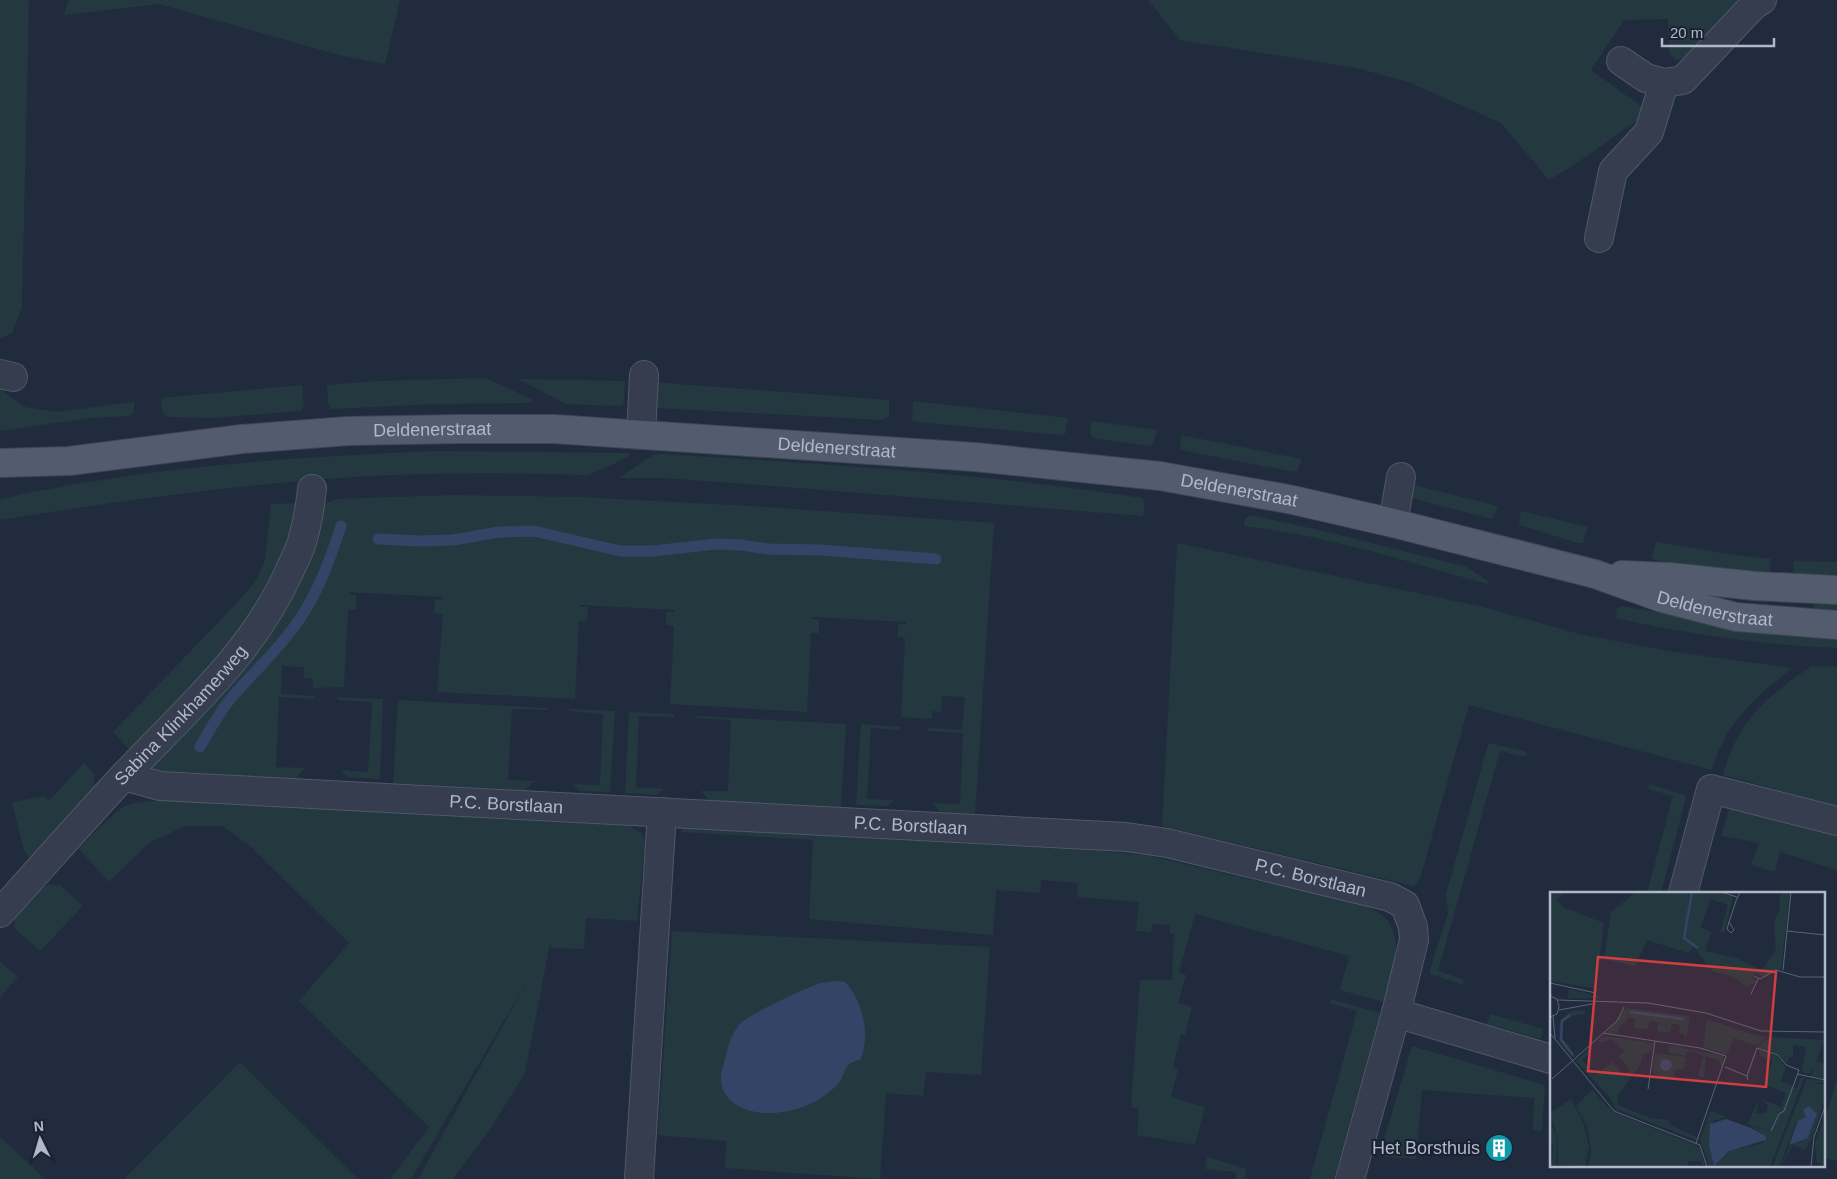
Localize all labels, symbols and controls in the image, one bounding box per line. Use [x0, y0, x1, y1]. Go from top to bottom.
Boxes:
scale bar [1662, 15, 1774, 47]
text: 20 m [1670, 24, 1703, 41]
street label: Deldenerstraat [373, 419, 491, 441]
street label: Deldenerstraat [777, 434, 896, 462]
street label: Deldenerstraat [1179, 470, 1299, 511]
street label: Deldenerstraat [1655, 587, 1773, 630]
street label: Sabina Klinkhamerweg [111, 641, 251, 789]
street label: P.C. Borstlaan [449, 791, 564, 817]
street label: P.C. Borstlaan [853, 813, 968, 839]
street label: P.C. Borstlaan [1253, 855, 1368, 901]
inset map [1550, 892, 1824, 1166]
north arrow [15, 1114, 65, 1164]
text: N [33, 1118, 45, 1134]
building icon: Het Borsthuis [1484, 1133, 1514, 1163]
place label: Het Borsthuis [1372, 1138, 1480, 1158]

